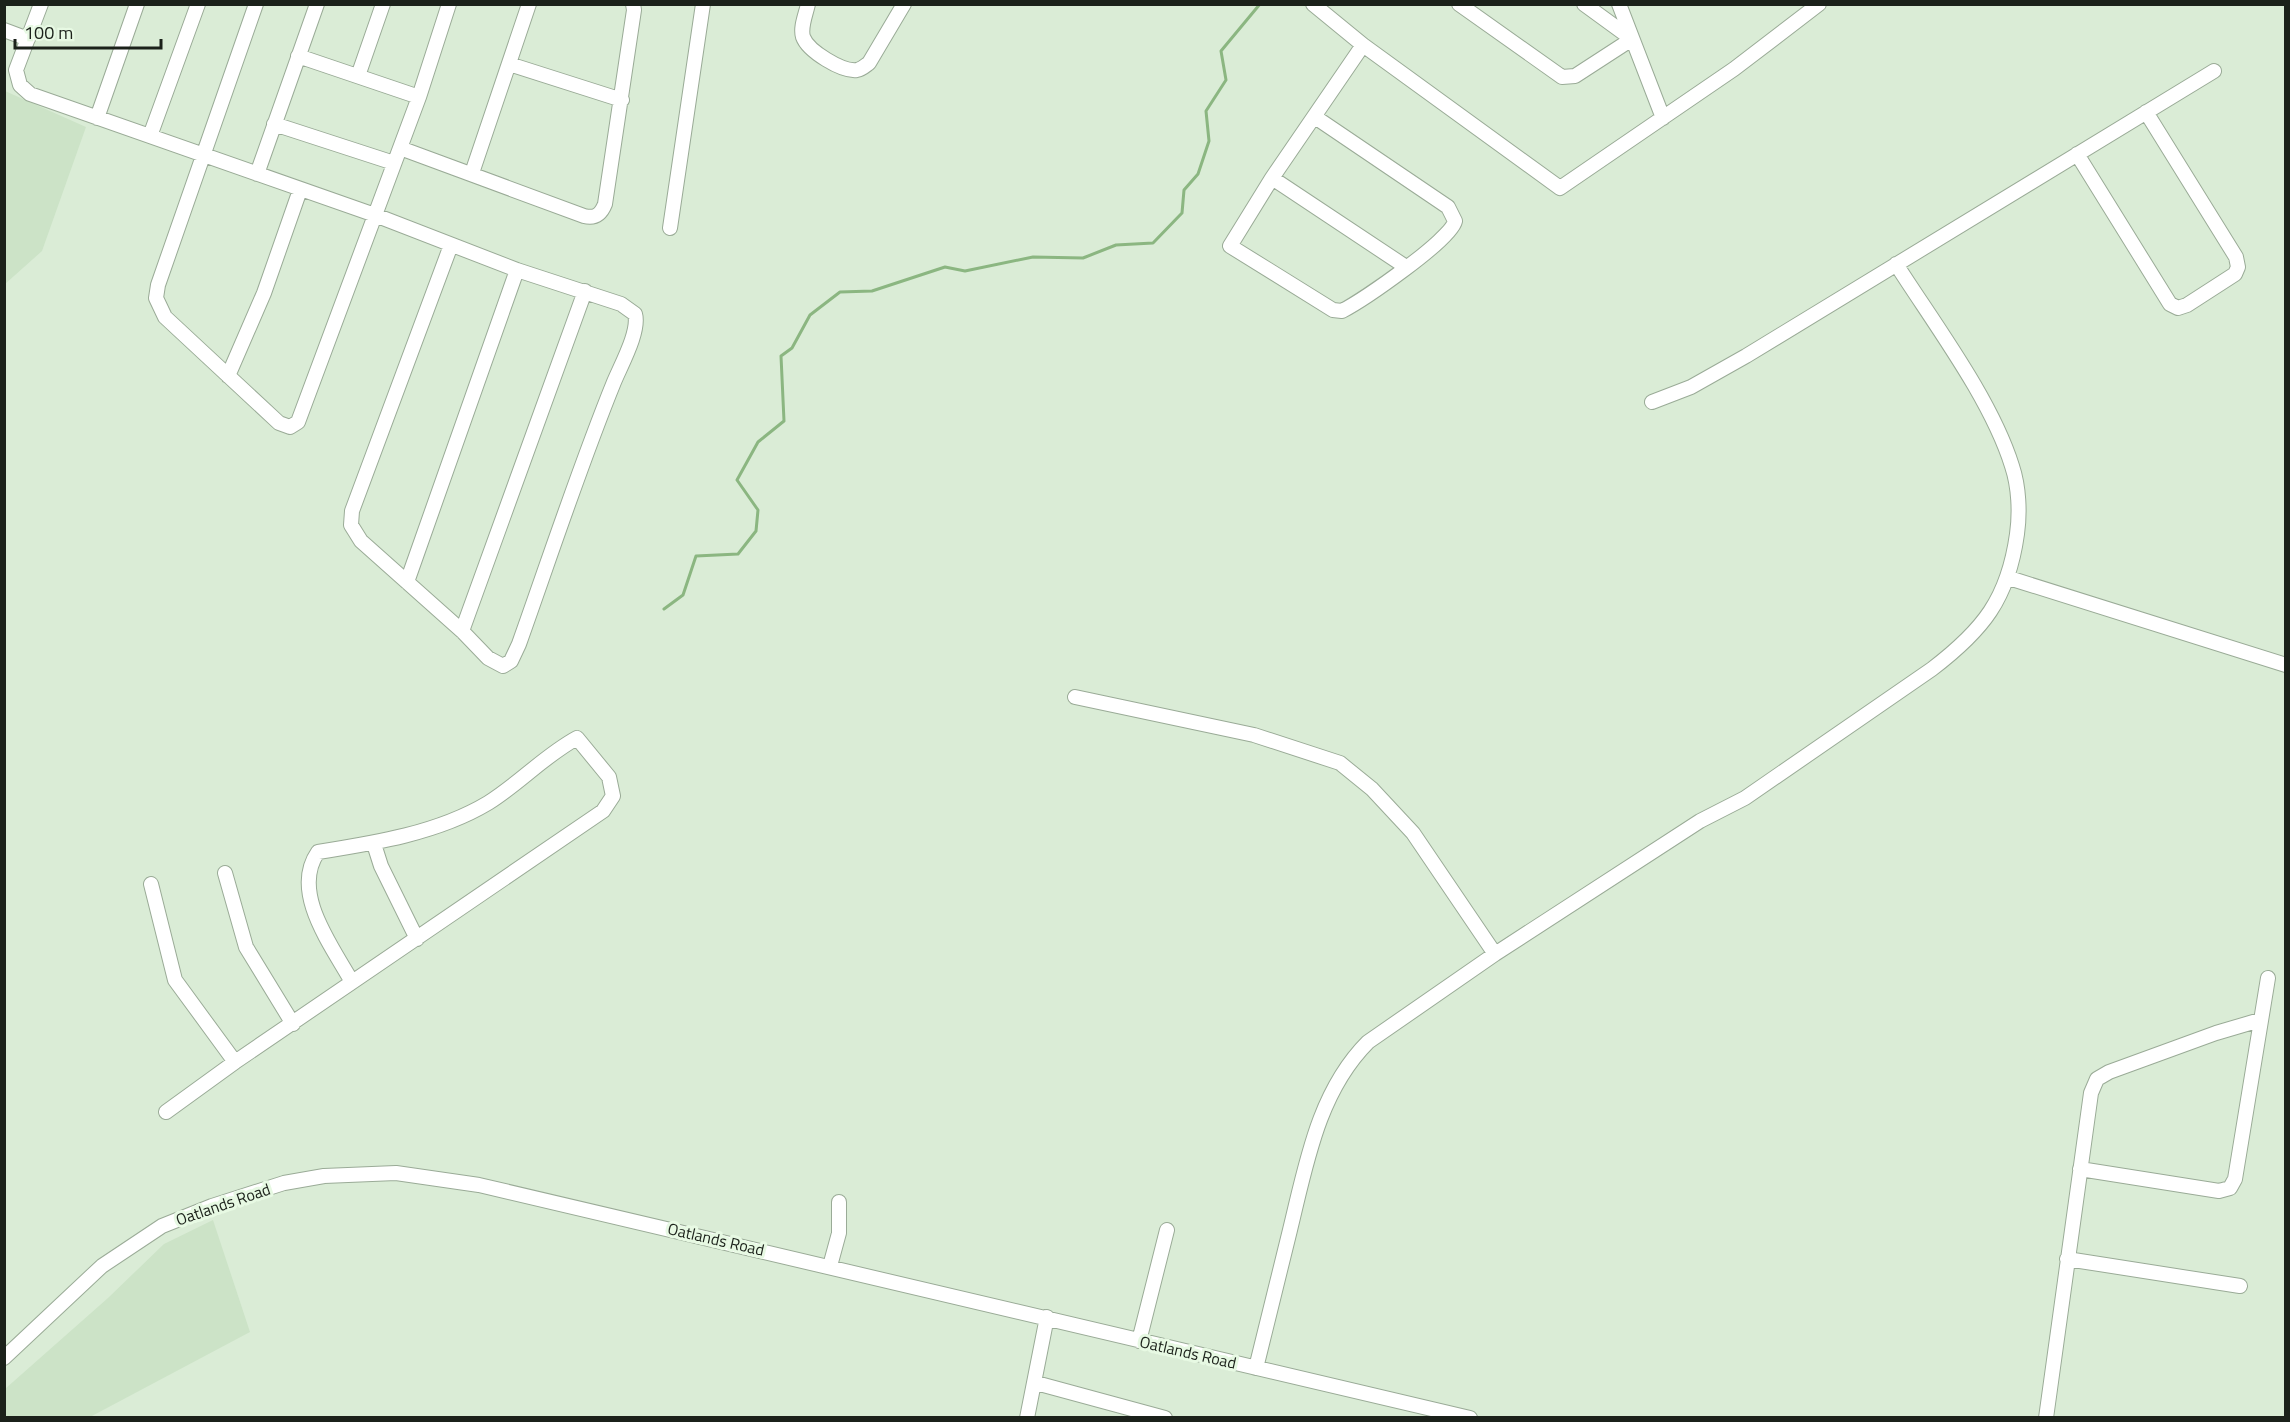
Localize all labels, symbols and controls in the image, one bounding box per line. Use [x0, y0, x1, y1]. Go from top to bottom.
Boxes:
scale bar [15, 12, 160, 50]
text: 100 m [24, 19, 73, 46]
street label: Oatlands Road [172, 1177, 274, 1231]
street label: Oatlands Road [665, 1216, 767, 1262]
street label: Oatlands Road [1137, 1329, 1239, 1375]

